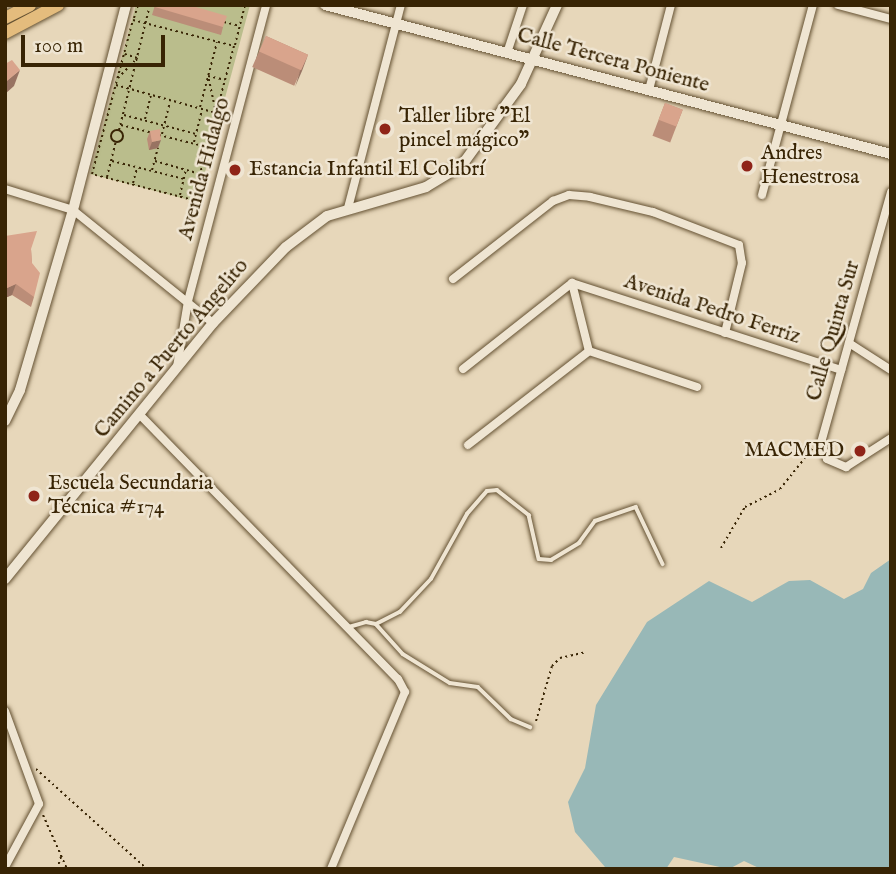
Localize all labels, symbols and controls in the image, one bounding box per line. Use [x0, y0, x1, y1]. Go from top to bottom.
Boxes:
scale bar [24, 21, 168, 65]
street label: Calle Tercera Poniente [514, 23, 712, 99]
text: 100 m [34, 33, 83, 60]
street label: Avenida Hidalgo [174, 95, 236, 243]
place label: Taller libre "El pincel mágico" [399, 104, 530, 154]
marker: Taller libre "El pincel mágico" [377, 121, 393, 137]
place label: Andres Henestrosa [761, 141, 859, 191]
place label: Estancia Infantil El Colibrí [249, 157, 485, 183]
marker: Andres Henestrosa [739, 158, 755, 174]
marker: Estancia Infantil El Colibrí [227, 162, 243, 178]
street label: Camino a Puerto Angelito [90, 254, 254, 444]
street label: Calle Quinta Sur [802, 258, 866, 404]
street label: Avenida Pedro Ferriz [621, 270, 803, 350]
place label: MACMED [744, 438, 844, 464]
marker: MACMED [850, 441, 870, 461]
place label: Escuela Secundaria Técnica #174 [48, 471, 213, 521]
marker: Escuela Secundaria Técnica #174 [26, 488, 42, 504]

